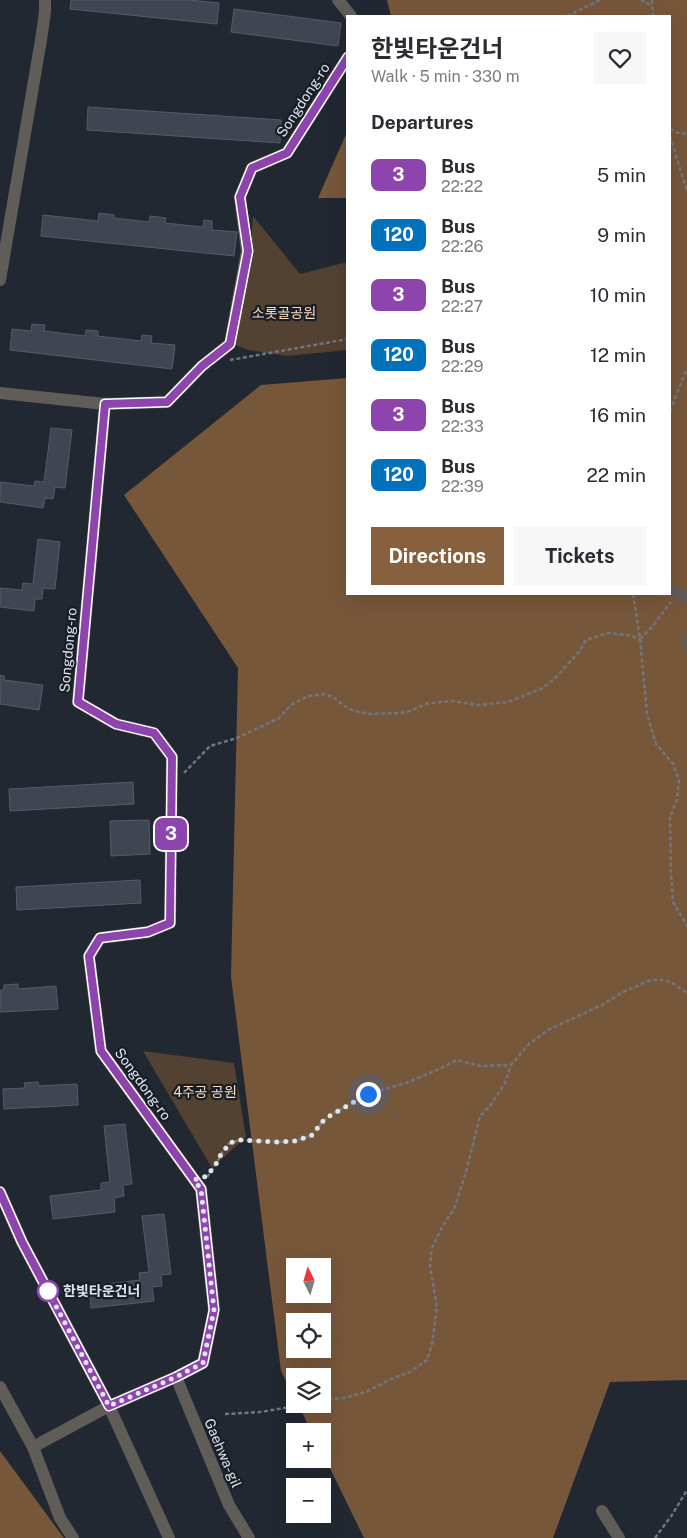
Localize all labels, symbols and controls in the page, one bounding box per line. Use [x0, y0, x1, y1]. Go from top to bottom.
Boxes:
button: heart [594, 32, 646, 84]
text: 한빛타운건너 [371, 34, 503, 62]
street label: Songdong-ro [273, 60, 333, 140]
text: Walk · 5 min · 330 m [371, 67, 520, 86]
text: Departures [371, 111, 474, 133]
text: Bus [441, 155, 475, 177]
text: 3 [393, 164, 404, 185]
text: 5 min [597, 164, 646, 186]
text: 22:22 [441, 177, 483, 196]
text: Bus [441, 215, 475, 237]
text: 120 [383, 224, 414, 245]
text: 9 min [597, 224, 646, 246]
text: 22:26 [441, 237, 484, 256]
text: Bus [441, 275, 475, 297]
text: 3 [393, 284, 404, 305]
text: 10 min [590, 284, 646, 306]
text: 22:27 [441, 297, 483, 316]
park label: 소롯골공원 [252, 305, 316, 321]
text: Bus [441, 335, 475, 357]
text: 120 [383, 344, 414, 365]
text: 12 min [590, 344, 646, 366]
text: 22:29 [441, 357, 484, 376]
text: Bus [441, 395, 475, 417]
text: 3 [393, 404, 404, 425]
text: 16 min [590, 404, 646, 426]
text: 22:33 [441, 417, 484, 436]
text: Bus [441, 455, 475, 477]
text: 120 [383, 464, 414, 485]
text: 22 min [587, 464, 646, 486]
text: 22:39 [441, 477, 484, 496]
button: Directions [371, 527, 504, 585]
button: Tickets [514, 527, 646, 585]
street label: Songdong-ro [56, 607, 80, 693]
line badge: 3 [155, 818, 187, 850]
text: 3 [165, 823, 177, 844]
street label: Songdong-ro [112, 1045, 174, 1123]
your location [356, 1082, 381, 1107]
park label: 4주공 공원 [173, 1084, 237, 1100]
north arrow [286, 1258, 331, 1302]
map controls [286, 1258, 331, 1523]
marker: 한빛타운건너 [37, 1280, 59, 1302]
place label: 한빛타운건너 [63, 1283, 140, 1299]
button: locate [286, 1313, 331, 1358]
button: layers [286, 1368, 331, 1413]
street label: Gaehwa-gil [201, 1416, 245, 1490]
button: + [286, 1423, 331, 1468]
button: − [286, 1478, 331, 1523]

